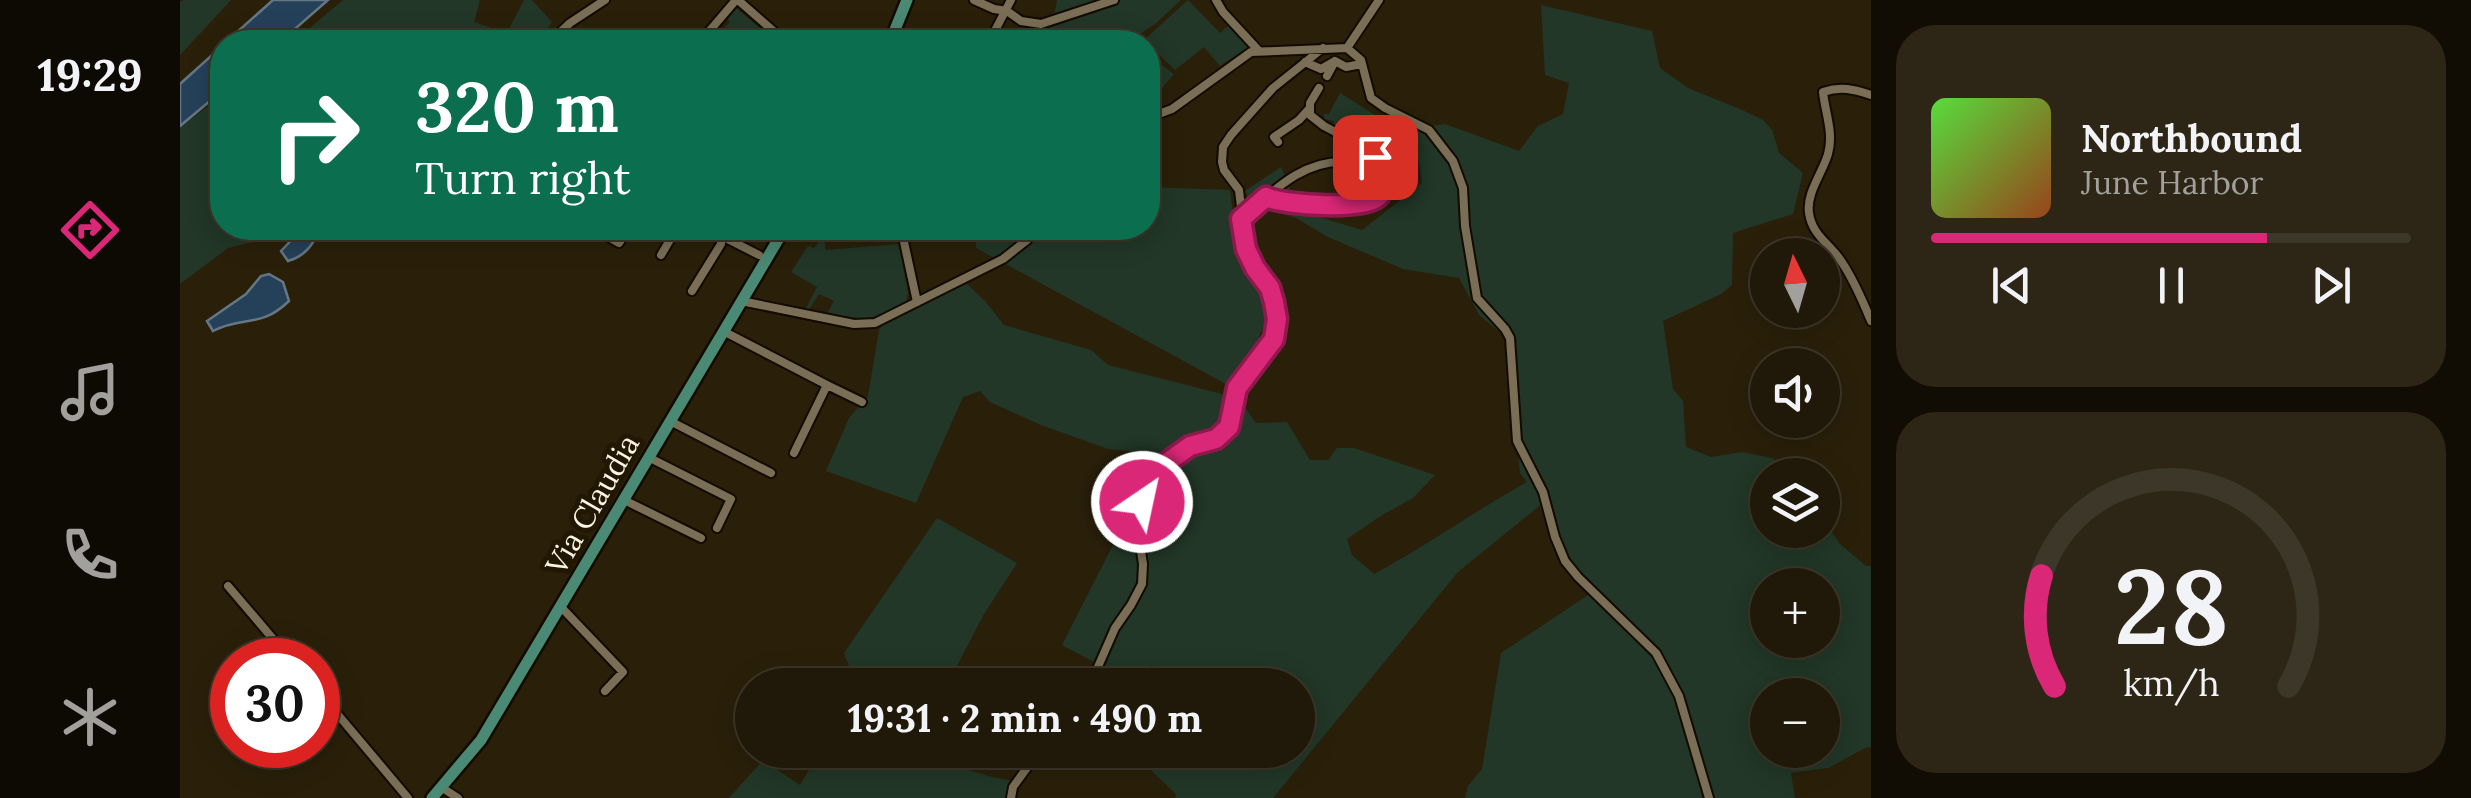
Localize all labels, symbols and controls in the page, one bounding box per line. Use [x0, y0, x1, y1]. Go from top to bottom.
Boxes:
text: 19:29 [37, 46, 143, 103]
text: 320 m [415, 62, 619, 151]
icon: right [250, 70, 380, 200]
text: Northbound [2081, 114, 2302, 162]
pin [1333, 115, 1418, 200]
icon: arrive [1348, 130, 1403, 185]
text: Turn right [415, 149, 631, 206]
text: June Harbor [2081, 162, 2263, 203]
icon: directions [55, 195, 125, 265]
north arrow [1750, 238, 1840, 328]
map controls [1750, 238, 1840, 768]
icon: previous [1984, 258, 2039, 313]
icon: pause [2144, 258, 2199, 313]
icon: next [2304, 258, 2359, 313]
button: sound [1750, 348, 1840, 438]
icon: music [55, 357, 125, 427]
street label: Via Claudia [536, 427, 647, 582]
position arrow [1090, 450, 1194, 554]
button: layers [1750, 458, 1840, 548]
icon: phone [55, 520, 125, 590]
text: 28 [2114, 539, 2228, 672]
button: + [1750, 568, 1840, 658]
speed limit sign: 30 [210, 638, 340, 768]
text: km/h [2123, 660, 2219, 706]
button: − [1750, 678, 1840, 768]
icon: climate [55, 682, 125, 752]
text: 19:31 · 2 min · 490 m [848, 694, 1202, 742]

